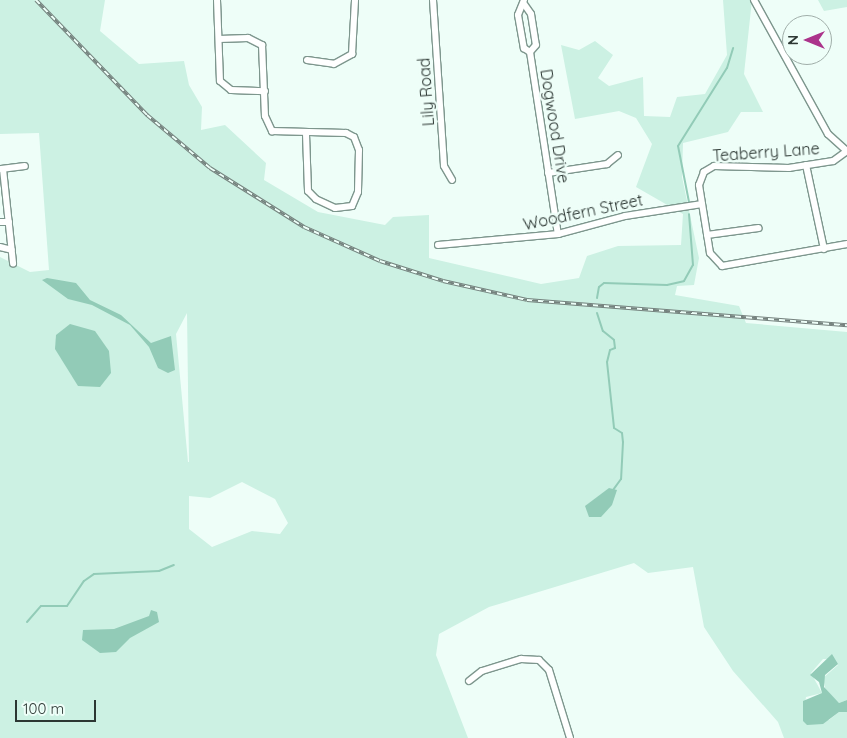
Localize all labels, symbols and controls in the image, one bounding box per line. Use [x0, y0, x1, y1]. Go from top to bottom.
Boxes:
north arrow [782, 15, 832, 65]
text: N [784, 35, 802, 45]
street label: Lily Road [414, 57, 438, 127]
street label: Dogwood Drive [537, 68, 573, 184]
street label: Teaberry Lane [712, 139, 820, 165]
street label: Woodfern Street [521, 190, 645, 234]
scale bar [18, 690, 99, 722]
text: 100 m [23, 699, 64, 718]

